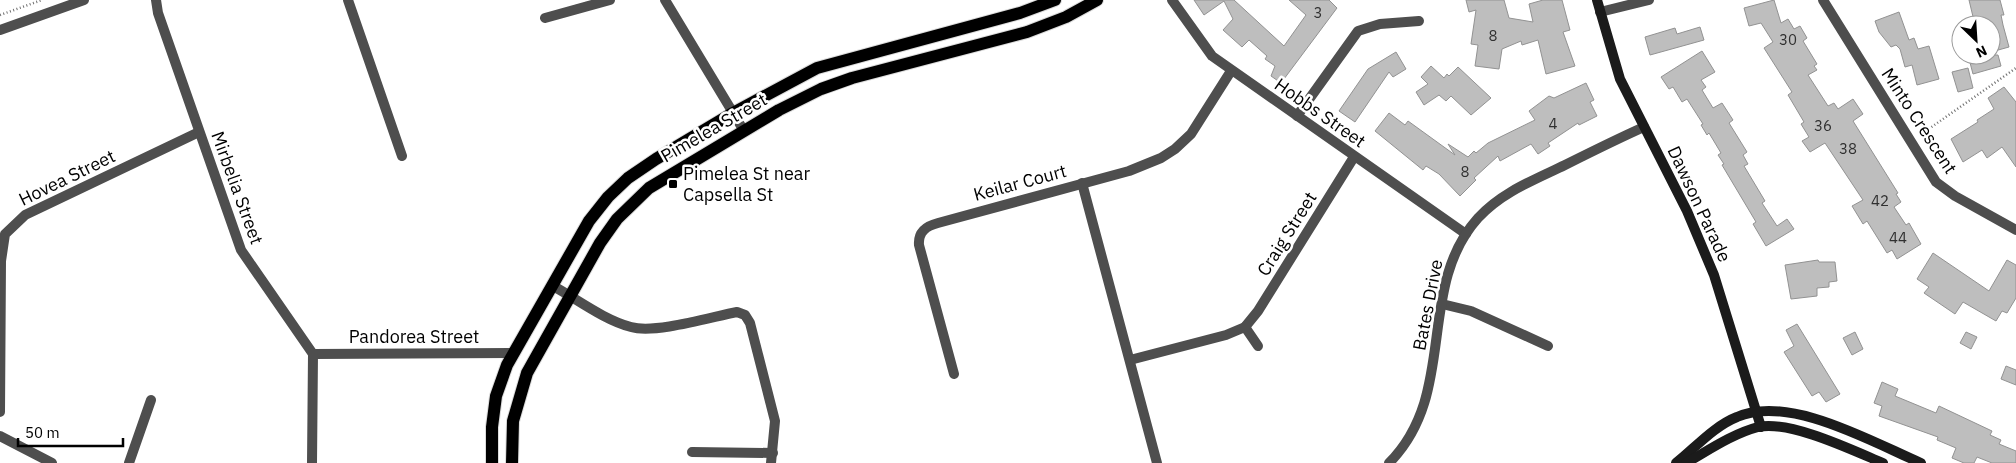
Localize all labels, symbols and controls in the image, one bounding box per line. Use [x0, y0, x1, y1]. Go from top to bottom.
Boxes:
house number: 3 [1313, 3, 1323, 22]
north arrow [1951, 15, 2001, 65]
house number: 8 [1488, 26, 1498, 45]
house number: 30 [1779, 30, 1797, 49]
text: N [1973, 41, 1990, 62]
street label: Minto Crescent [1877, 63, 1962, 178]
street label: Hobbs Street [1270, 73, 1370, 152]
street label: Pimelea Street [656, 88, 771, 167]
house number: 4 [1548, 114, 1558, 133]
house number: 36 [1814, 116, 1832, 135]
street label: Mirbelia Street [206, 128, 269, 248]
house number: 38 [1839, 139, 1857, 158]
street label: Dawson Parade [1662, 142, 1736, 266]
street label: Hovea Street [15, 144, 119, 211]
street label: Keilar Court [971, 159, 1069, 206]
place label: Pimelea St near Capsella St [683, 162, 810, 206]
house number: 8 [1460, 162, 1470, 181]
marker: Pimelea St near Capsella St [667, 178, 679, 190]
street label: Craig Street [1252, 187, 1321, 280]
house number: 42 [1871, 191, 1889, 210]
house number: 44 [1889, 228, 1907, 247]
street label: Bates Drive [1407, 257, 1448, 352]
street label: Pandorea Street [349, 325, 479, 348]
scale bar [18, 416, 122, 448]
text: 50 m [25, 423, 60, 442]

